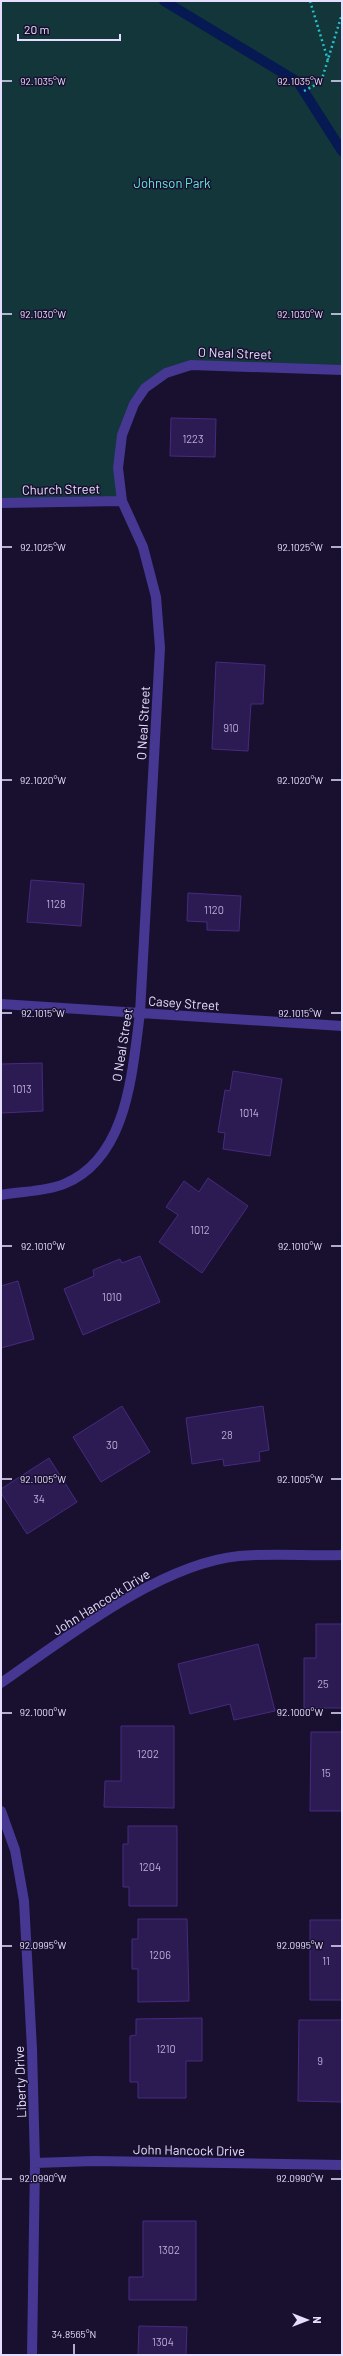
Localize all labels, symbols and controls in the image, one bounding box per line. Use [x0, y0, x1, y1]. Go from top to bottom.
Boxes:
scale bar [18, 16, 120, 42]
text: 20 m [24, 22, 50, 36]
text: 92.1035°W [20, 75, 66, 87]
text: 92.1035°W [277, 75, 323, 87]
park label: Johnson Park [133, 175, 211, 191]
text: 92.1030°W [20, 308, 66, 320]
text: 92.1030°W [277, 308, 323, 320]
street label: O Neal Street [198, 344, 272, 362]
house number: 1223 [182, 432, 204, 445]
street label: Church Street [22, 480, 100, 498]
text: 92.1025°W [20, 541, 66, 553]
text: 92.1025°W [277, 541, 323, 553]
street label: O Neal Street [133, 686, 153, 760]
house number: 910 [223, 721, 239, 734]
text: 92.1020°W [20, 774, 66, 786]
text: 92.1020°W [277, 774, 323, 786]
house number: 1128 [46, 897, 66, 910]
house number: 1120 [204, 903, 224, 916]
street label: Casey Street [148, 993, 220, 1013]
text: 92.1015°W [21, 1007, 65, 1019]
street label: O Neal Street [108, 1007, 136, 1083]
text: 92.1015°W [278, 1007, 322, 1019]
house number: 1013 [12, 1082, 32, 1095]
house number: 1014 [239, 1106, 259, 1119]
house number: 1012 [190, 1223, 210, 1236]
text: 92.1010°W [21, 1240, 65, 1252]
text: 92.1010°W [278, 1240, 322, 1252]
house number: 1010 [102, 1290, 122, 1303]
house number: 28 [221, 1428, 233, 1441]
house number: 30 [106, 1438, 118, 1451]
text: 92.1005°W [20, 1473, 66, 1485]
text: 92.1005°W [277, 1473, 323, 1485]
house number: 34 [33, 1492, 45, 1505]
street label: John Hancock Drive [49, 1566, 153, 1638]
house number: 25 [317, 1677, 329, 1690]
text: 92.1000°W [20, 1706, 66, 1718]
text: 92.1000°W [277, 1706, 323, 1718]
house number: 1202 [137, 1747, 159, 1760]
house number: 15 [321, 1766, 331, 1779]
house number: 1204 [139, 1860, 161, 1873]
text: 92.0995°W [20, 1939, 67, 1951]
text: 92.0995°W [277, 1939, 324, 1951]
house number: 1206 [149, 1948, 171, 1961]
house number: 11 [322, 1954, 330, 1967]
house number: 1210 [156, 2042, 176, 2055]
street label: Liberty Drive [11, 2046, 29, 2118]
house number: 9 [317, 2054, 323, 2067]
street label: John Hancock Drive [133, 2141, 245, 2159]
text: 92.0990°W [19, 2172, 67, 2184]
text: 92.0990°W [276, 2172, 324, 2184]
house number: 1302 [158, 2243, 180, 2256]
north arrow [287, 2300, 327, 2340]
text: N [311, 2316, 324, 2324]
text: 34.8565°N [52, 2328, 96, 2340]
house number: 1304 [152, 2335, 174, 2348]

